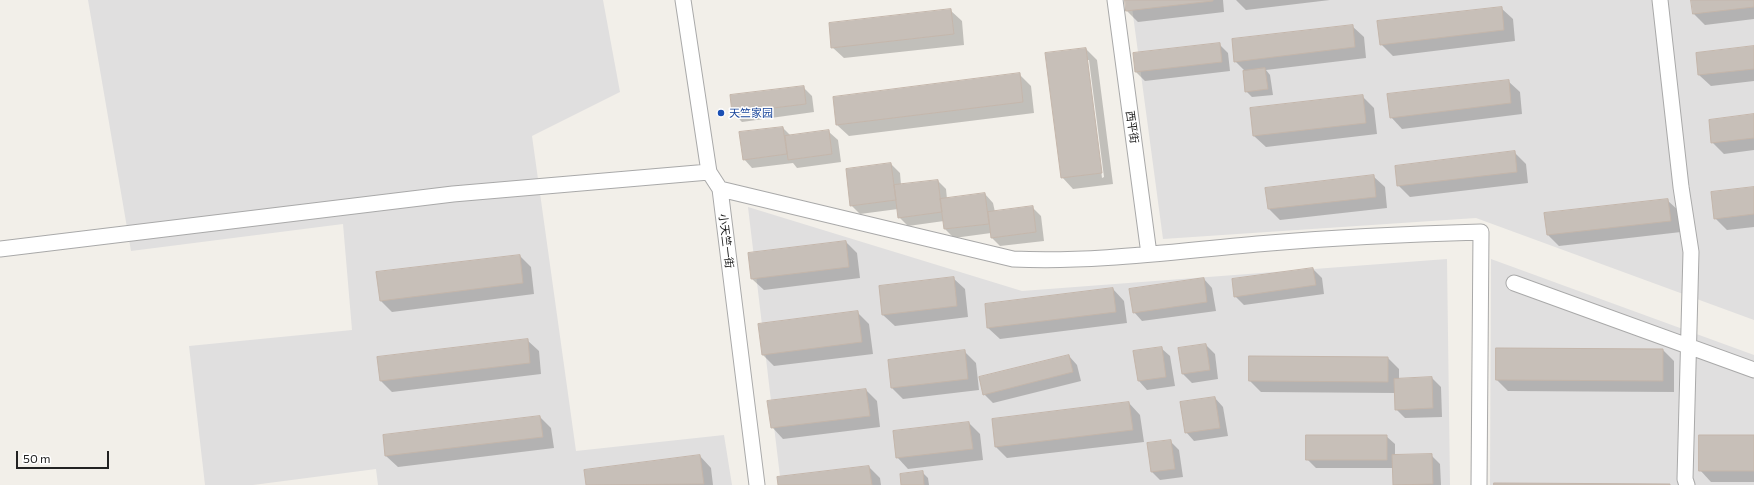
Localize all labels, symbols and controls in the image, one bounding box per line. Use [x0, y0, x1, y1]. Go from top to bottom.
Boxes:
place label: 天竺家园 [729, 106, 773, 120]
marker: 天竺家园 [716, 108, 726, 118]
street label: 西平街 [1123, 110, 1141, 144]
street label: 小天竺一街 [716, 213, 736, 269]
scale bar [18, 443, 111, 469]
text: 50 m [23, 451, 51, 465]

